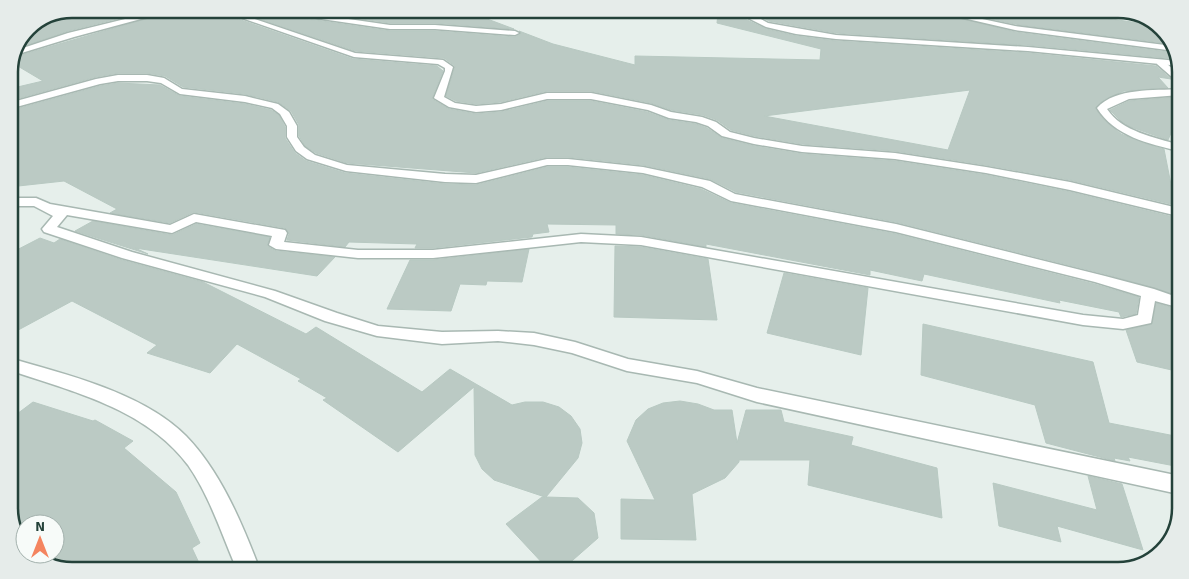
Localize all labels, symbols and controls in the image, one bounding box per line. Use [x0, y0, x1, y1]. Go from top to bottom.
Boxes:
north arrow [15, 514, 65, 564]
text: N [35, 518, 45, 535]

